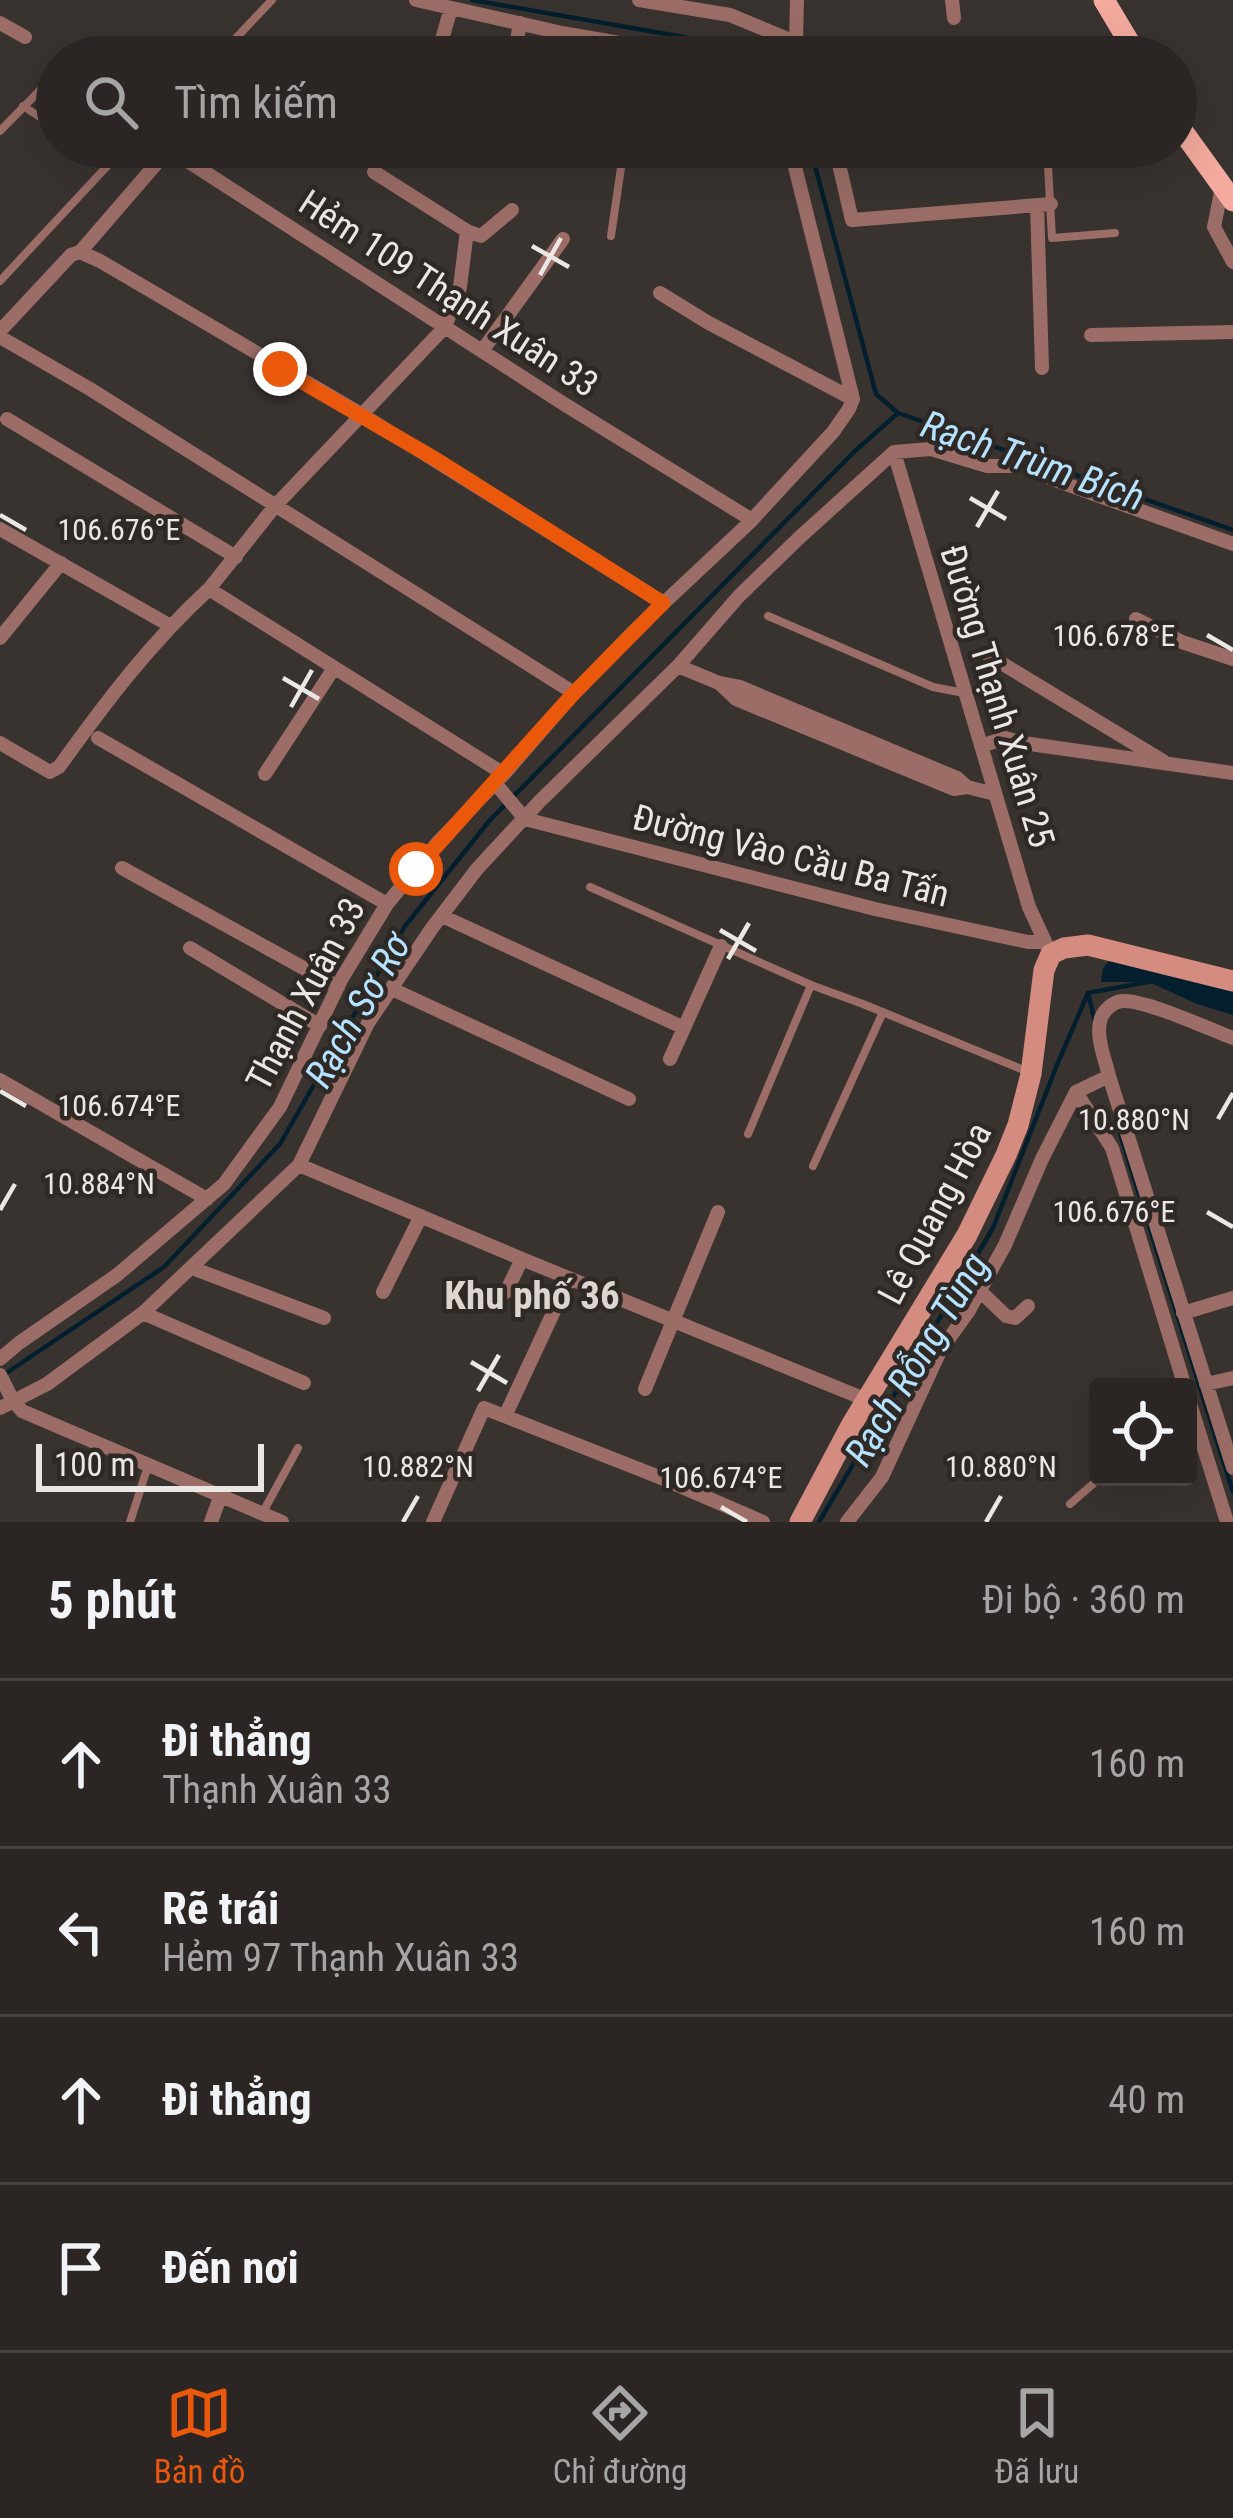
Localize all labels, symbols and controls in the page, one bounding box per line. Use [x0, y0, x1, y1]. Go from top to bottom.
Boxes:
search box [36, 36, 1197, 168]
icon: search [78, 69, 144, 135]
text: Tìm kiếm [174, 76, 338, 129]
street label: Hẻm 109 Thạnh Xuân 33 [291, 182, 606, 406]
route end [253, 342, 307, 396]
water label: Rạch Trùm Bích [915, 401, 1150, 521]
text: 106.676°E [58, 512, 180, 547]
street label: Đường Thạnh Xuân 25 [931, 540, 1063, 852]
text: 106.678°E [1053, 618, 1175, 653]
street label: Đường Vào Cầu Ba Tấn [628, 796, 953, 916]
route start [389, 842, 443, 896]
street label: Thạnh Xuân 33 [238, 891, 374, 1098]
water label: Rạch Sơ Rơ [296, 923, 422, 1095]
text: 106.674°E [58, 1088, 180, 1123]
text: 10.880°N [1078, 1102, 1190, 1137]
street label: Lê Quang Hòa [869, 1115, 1000, 1311]
text: 10.884°N [43, 1166, 155, 1201]
text: 106.676°E [1053, 1194, 1175, 1229]
water label: Rạch Rỗng Tùng [835, 1245, 998, 1474]
district label: Khu phố 36 [444, 1273, 620, 1319]
map controls [1089, 1378, 1197, 1486]
button: locate [1089, 1378, 1197, 1486]
scale bar [36, 1438, 264, 1491]
text: 100 m [54, 1445, 135, 1484]
text: 10.882°N [362, 1449, 474, 1484]
text: 10.880°N [945, 1449, 1057, 1484]
text: 106.674°E [660, 1460, 782, 1495]
text: 5 phút [48, 1571, 177, 1630]
text: Đi bộ · 360 m [982, 1577, 1185, 1623]
text: Đi thẳng [162, 1714, 312, 1767]
icon: ahead [48, 1731, 114, 1797]
text: 160 m [1089, 1741, 1185, 1787]
text: Thạnh Xuân 33 [162, 1767, 391, 1813]
text: Rẽ trái [162, 1882, 279, 1935]
icon: left [48, 1899, 114, 1965]
text: 160 m [1089, 1909, 1185, 1955]
text: Hẻm 97 Thạnh Xuân 33 [162, 1935, 519, 1981]
icon: ahead [48, 2067, 114, 2133]
text: Đi thẳng [162, 2073, 312, 2126]
text: 40 m [1108, 2077, 1185, 2123]
icon: arrive [48, 2235, 114, 2301]
text: Đến nơi [162, 2241, 299, 2294]
tab: Bản đồ [154, 2380, 245, 2491]
tab: Chỉ đường [553, 2380, 687, 2491]
tab: Đã lưu [995, 2380, 1079, 2491]

